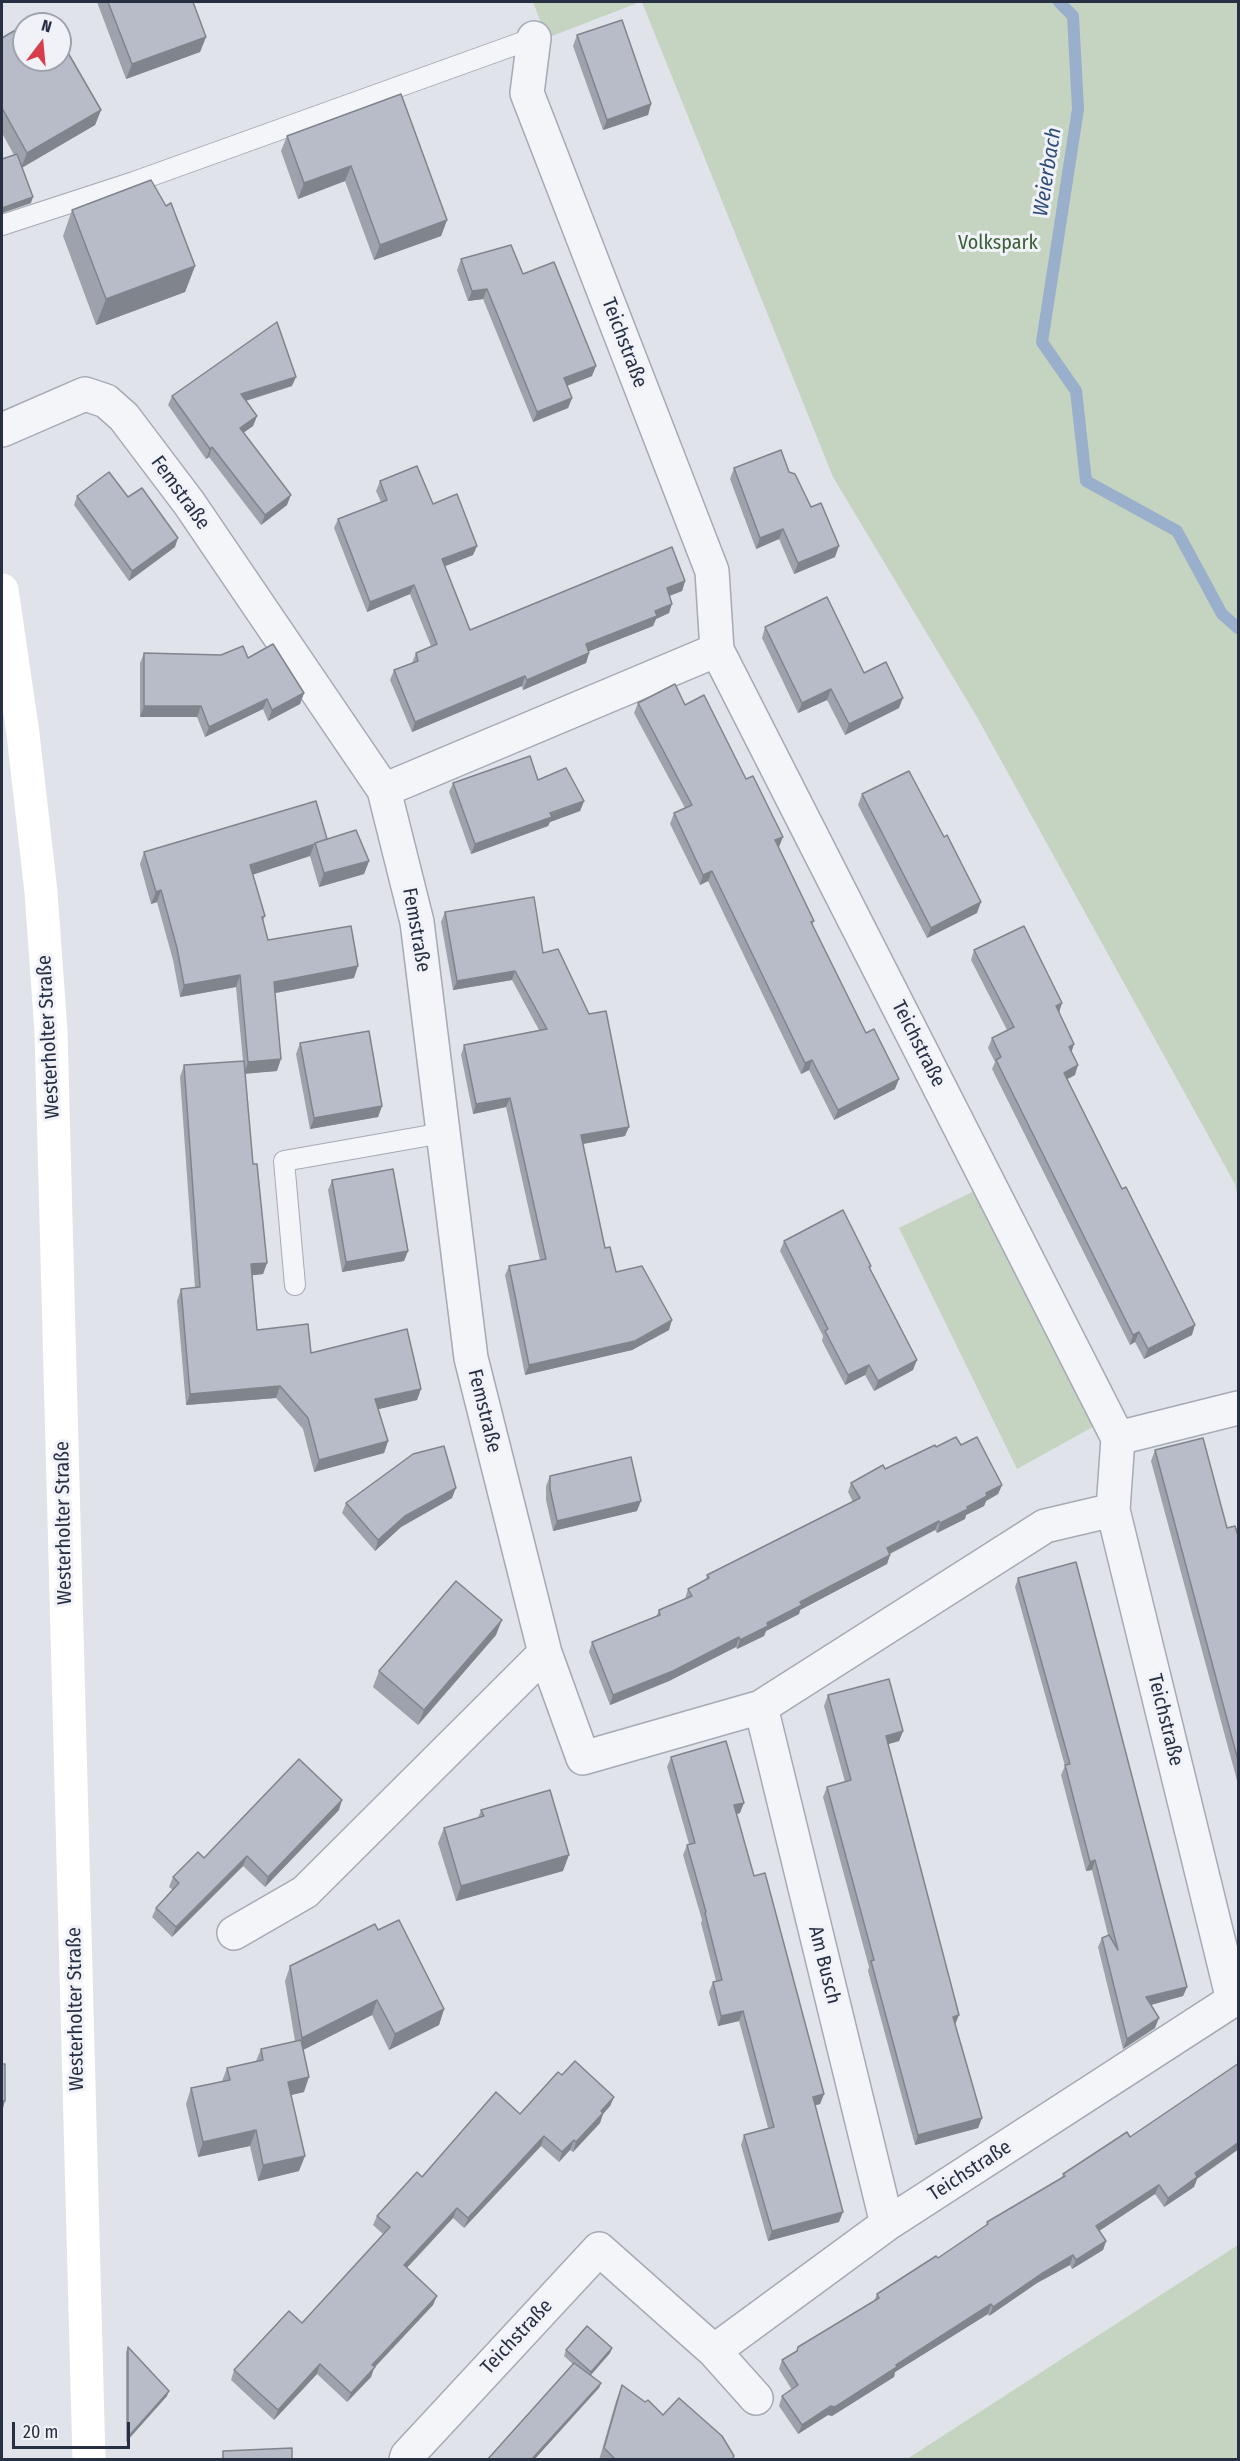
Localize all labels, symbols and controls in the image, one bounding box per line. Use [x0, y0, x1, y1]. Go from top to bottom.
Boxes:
north arrow [12, 12, 72, 72]
text: N [39, 16, 54, 37]
water label: Weierbach [1029, 126, 1067, 218]
park label: Volkspark [958, 231, 1038, 255]
street label: Teichstraße [596, 295, 652, 391]
street label: Femstraße [145, 452, 215, 534]
street label: Femstraße [397, 886, 435, 974]
street label: Westerholter Straße [33, 955, 65, 1119]
street label: Teichstraße [886, 997, 950, 1091]
street label: Femstraße [462, 1367, 506, 1455]
street label: Westerholter Straße [51, 1441, 77, 1605]
street label: Teichstraße [1142, 1671, 1188, 1769]
street label: Am Busch [803, 1923, 845, 2007]
street label: Westerholter Straße [63, 1927, 89, 2091]
street label: Teichstraße [924, 2135, 1016, 2207]
street label: Teichstraße [476, 2294, 558, 2380]
scale bar [15, 2410, 134, 2448]
text: 20 m [23, 2421, 58, 2443]

